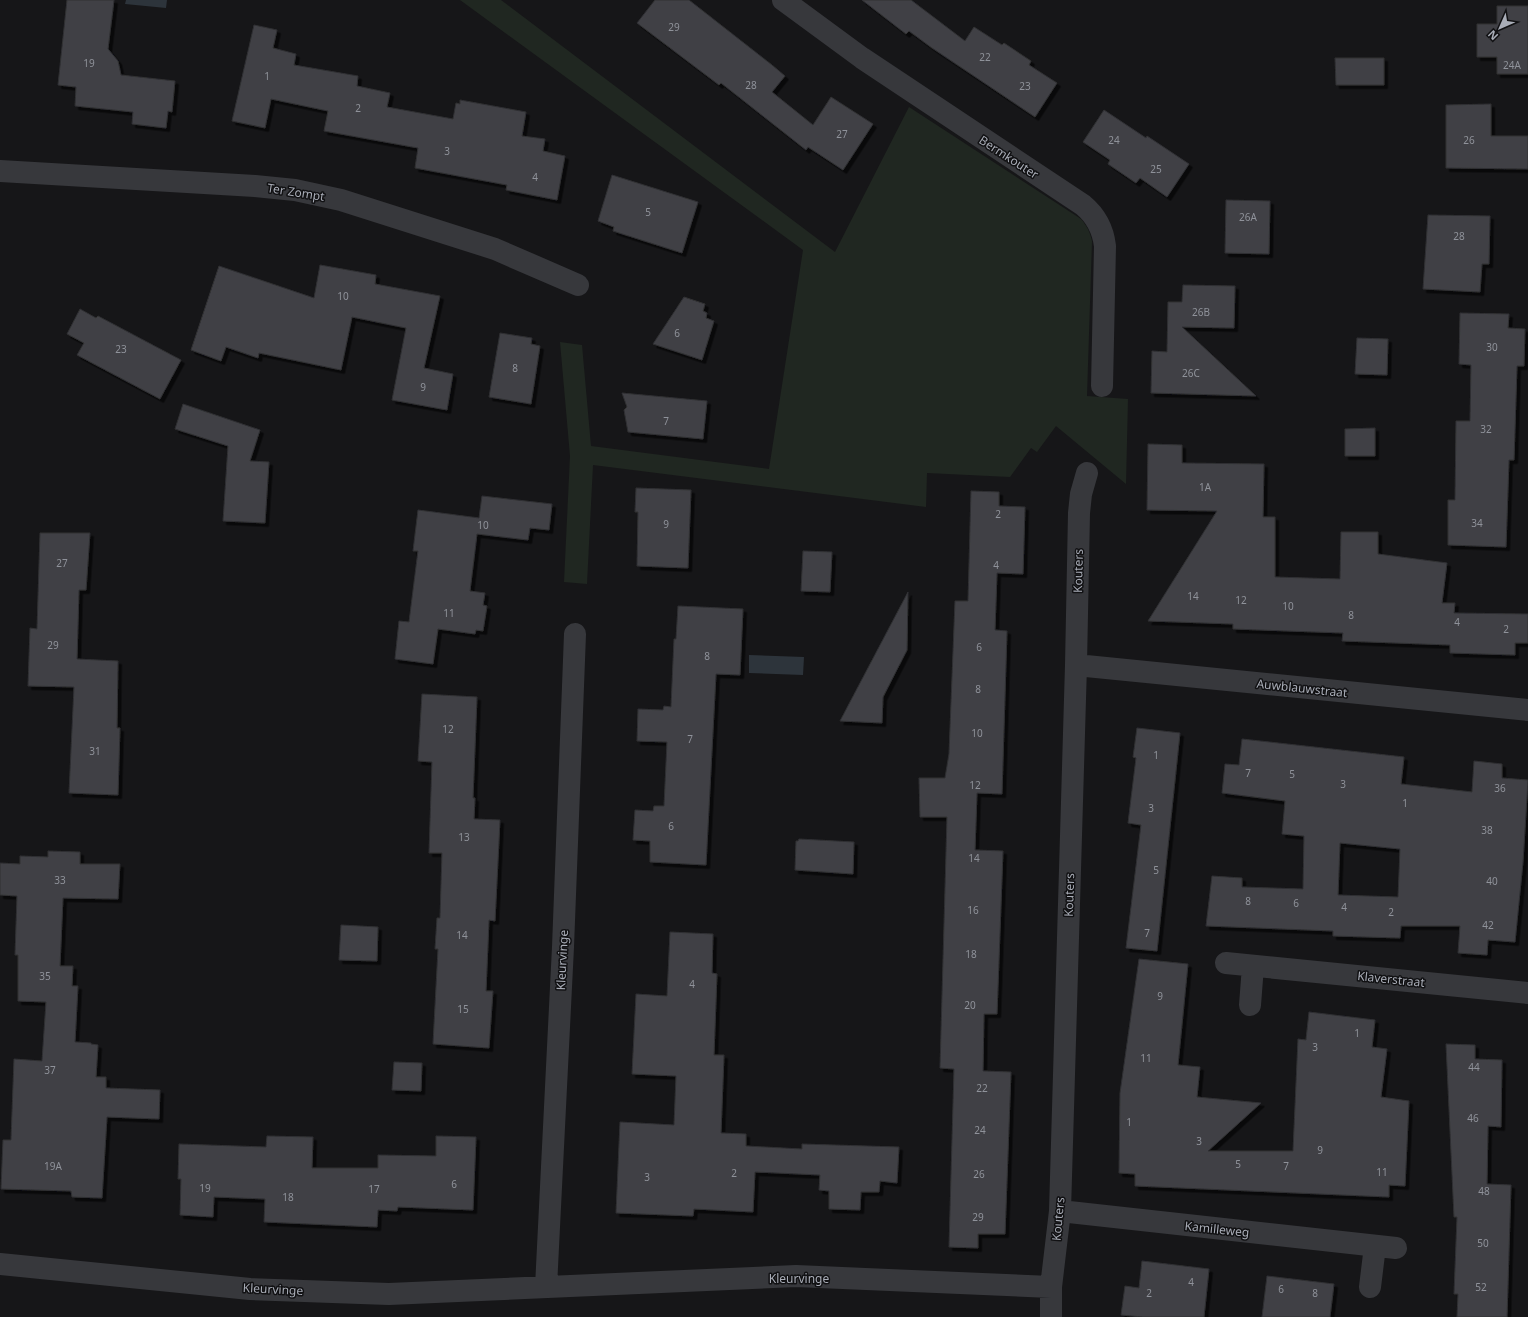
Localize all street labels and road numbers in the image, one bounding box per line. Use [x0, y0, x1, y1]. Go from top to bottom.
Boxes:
street label: Bermkouter [976, 131, 1042, 183]
street label: Ter Zompt [266, 179, 326, 205]
street label: Kouters [1069, 549, 1087, 593]
street label: Auwblauwstraat [1256, 675, 1349, 701]
street label: Kouters [1060, 873, 1078, 917]
street label: Kleurvinge [552, 929, 572, 991]
street label: Klaverstraat [1356, 967, 1426, 991]
street label: Kouters [1048, 1196, 1068, 1242]
street label: Kamilleweg [1184, 1217, 1250, 1241]
street label: Kleurvinge [769, 1270, 829, 1287]
street label: Kleurvinge [242, 1279, 304, 1299]

